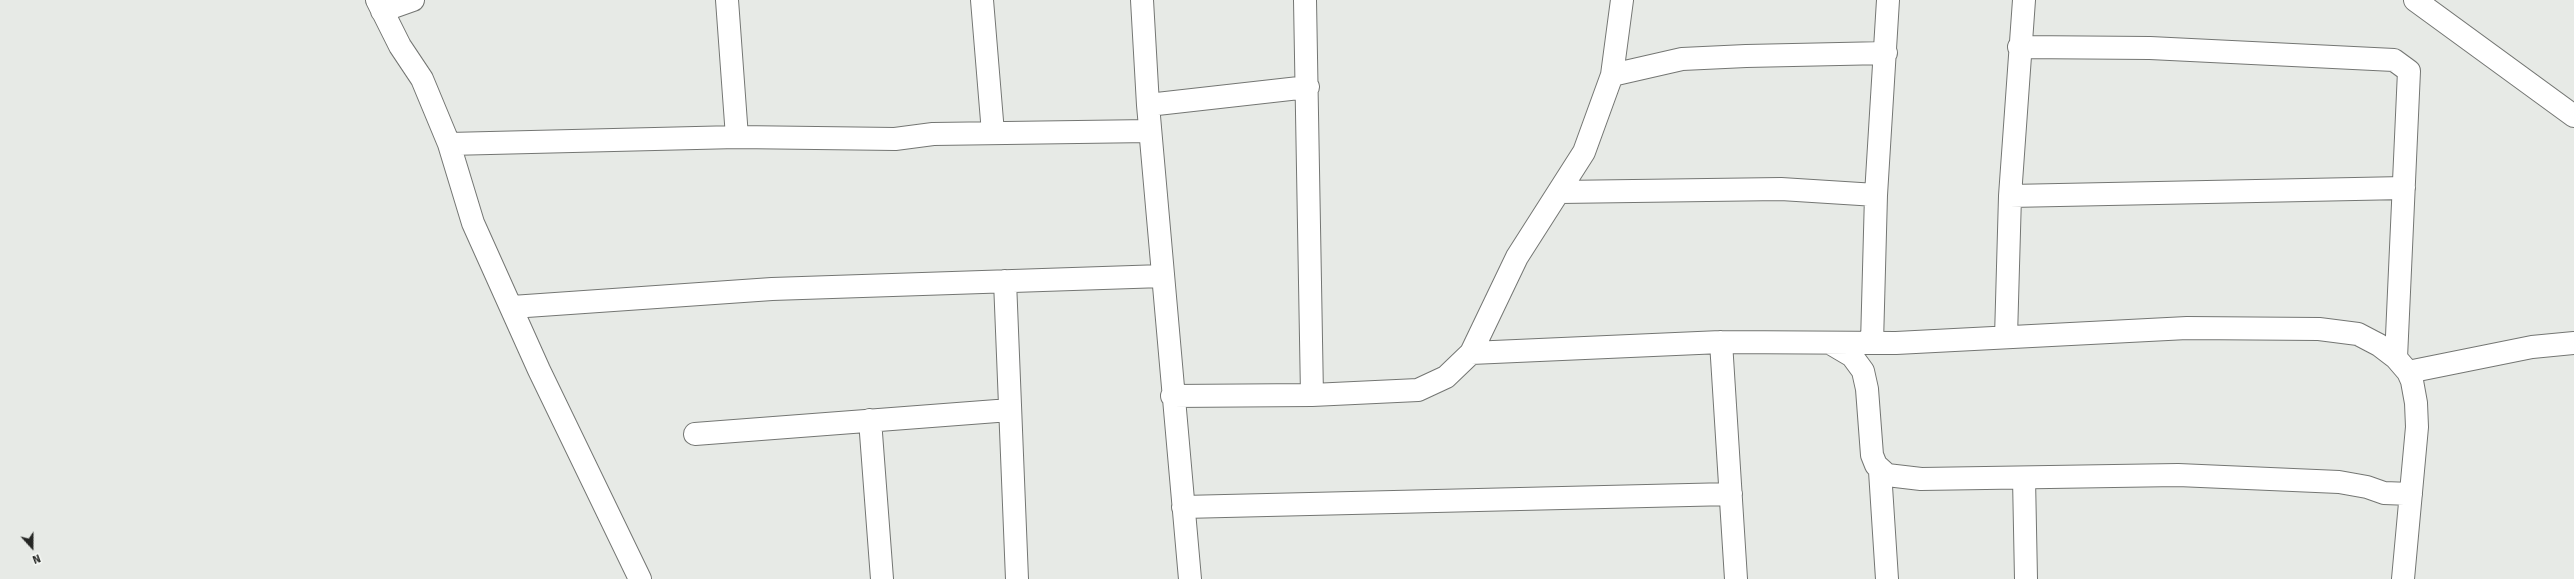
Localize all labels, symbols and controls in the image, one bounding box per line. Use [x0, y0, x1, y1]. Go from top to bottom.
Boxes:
north arrow [12, 527, 52, 567]
text: N [31, 551, 42, 566]

